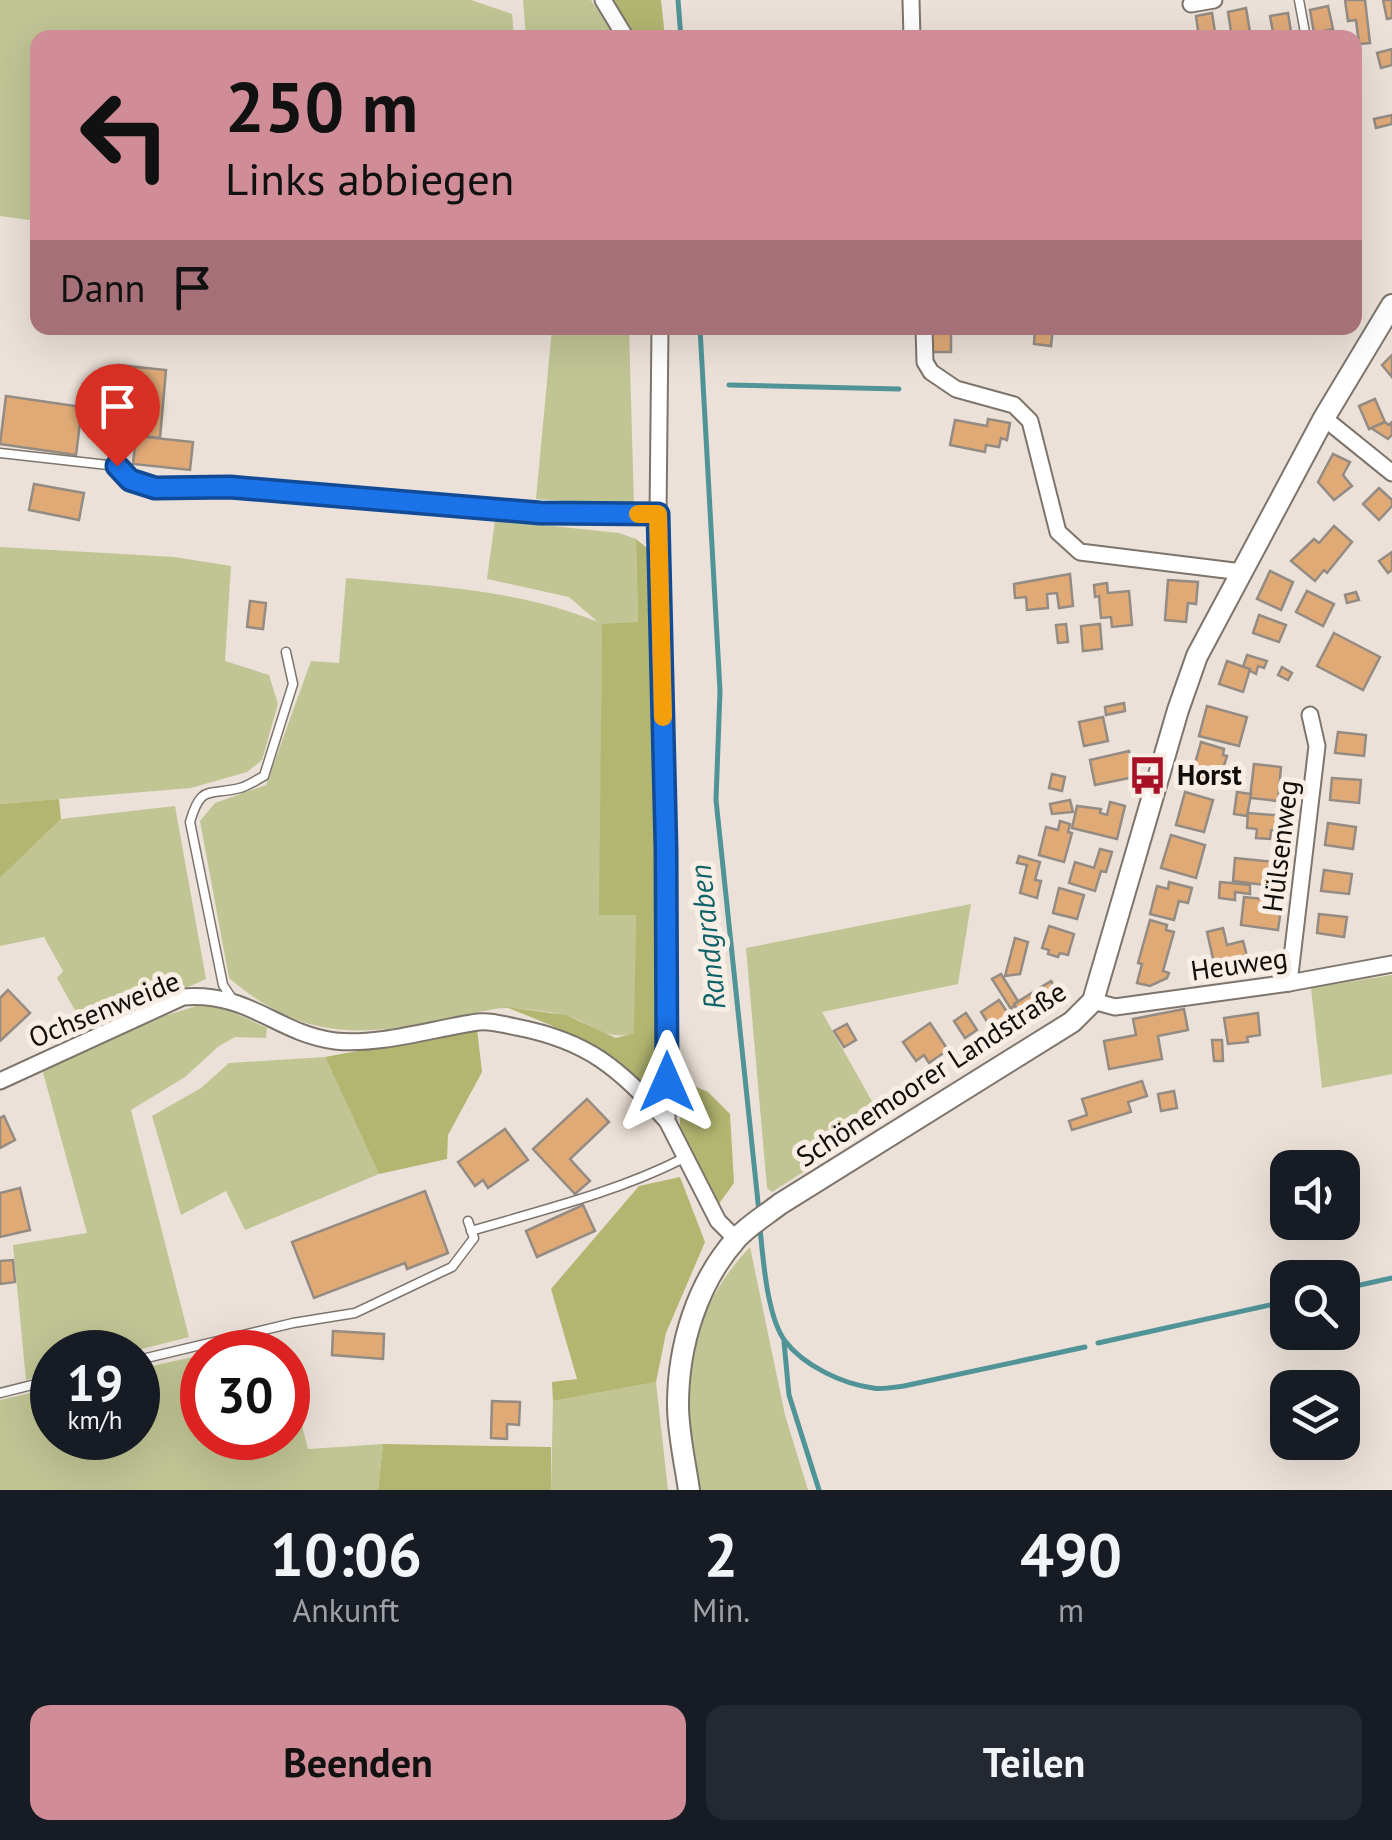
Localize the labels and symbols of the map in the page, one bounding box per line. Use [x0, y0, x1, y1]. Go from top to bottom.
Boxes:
pin [75, 364, 160, 467]
bus stop icon: Horst [1126, 754, 1168, 796]
place label: Horst [1177, 756, 1242, 793]
street label: Hülsenweg [1253, 778, 1306, 914]
water label: Randgraben [679, 862, 734, 1012]
street label: Heuweg [1188, 938, 1290, 989]
street label: Ochsenweide [23, 961, 185, 1056]
street label: Schönemoorer Landstraße [789, 972, 1073, 1175]
position arrow [615, 1030, 719, 1134]
speed limit sign: 30 [180, 1330, 310, 1460]

